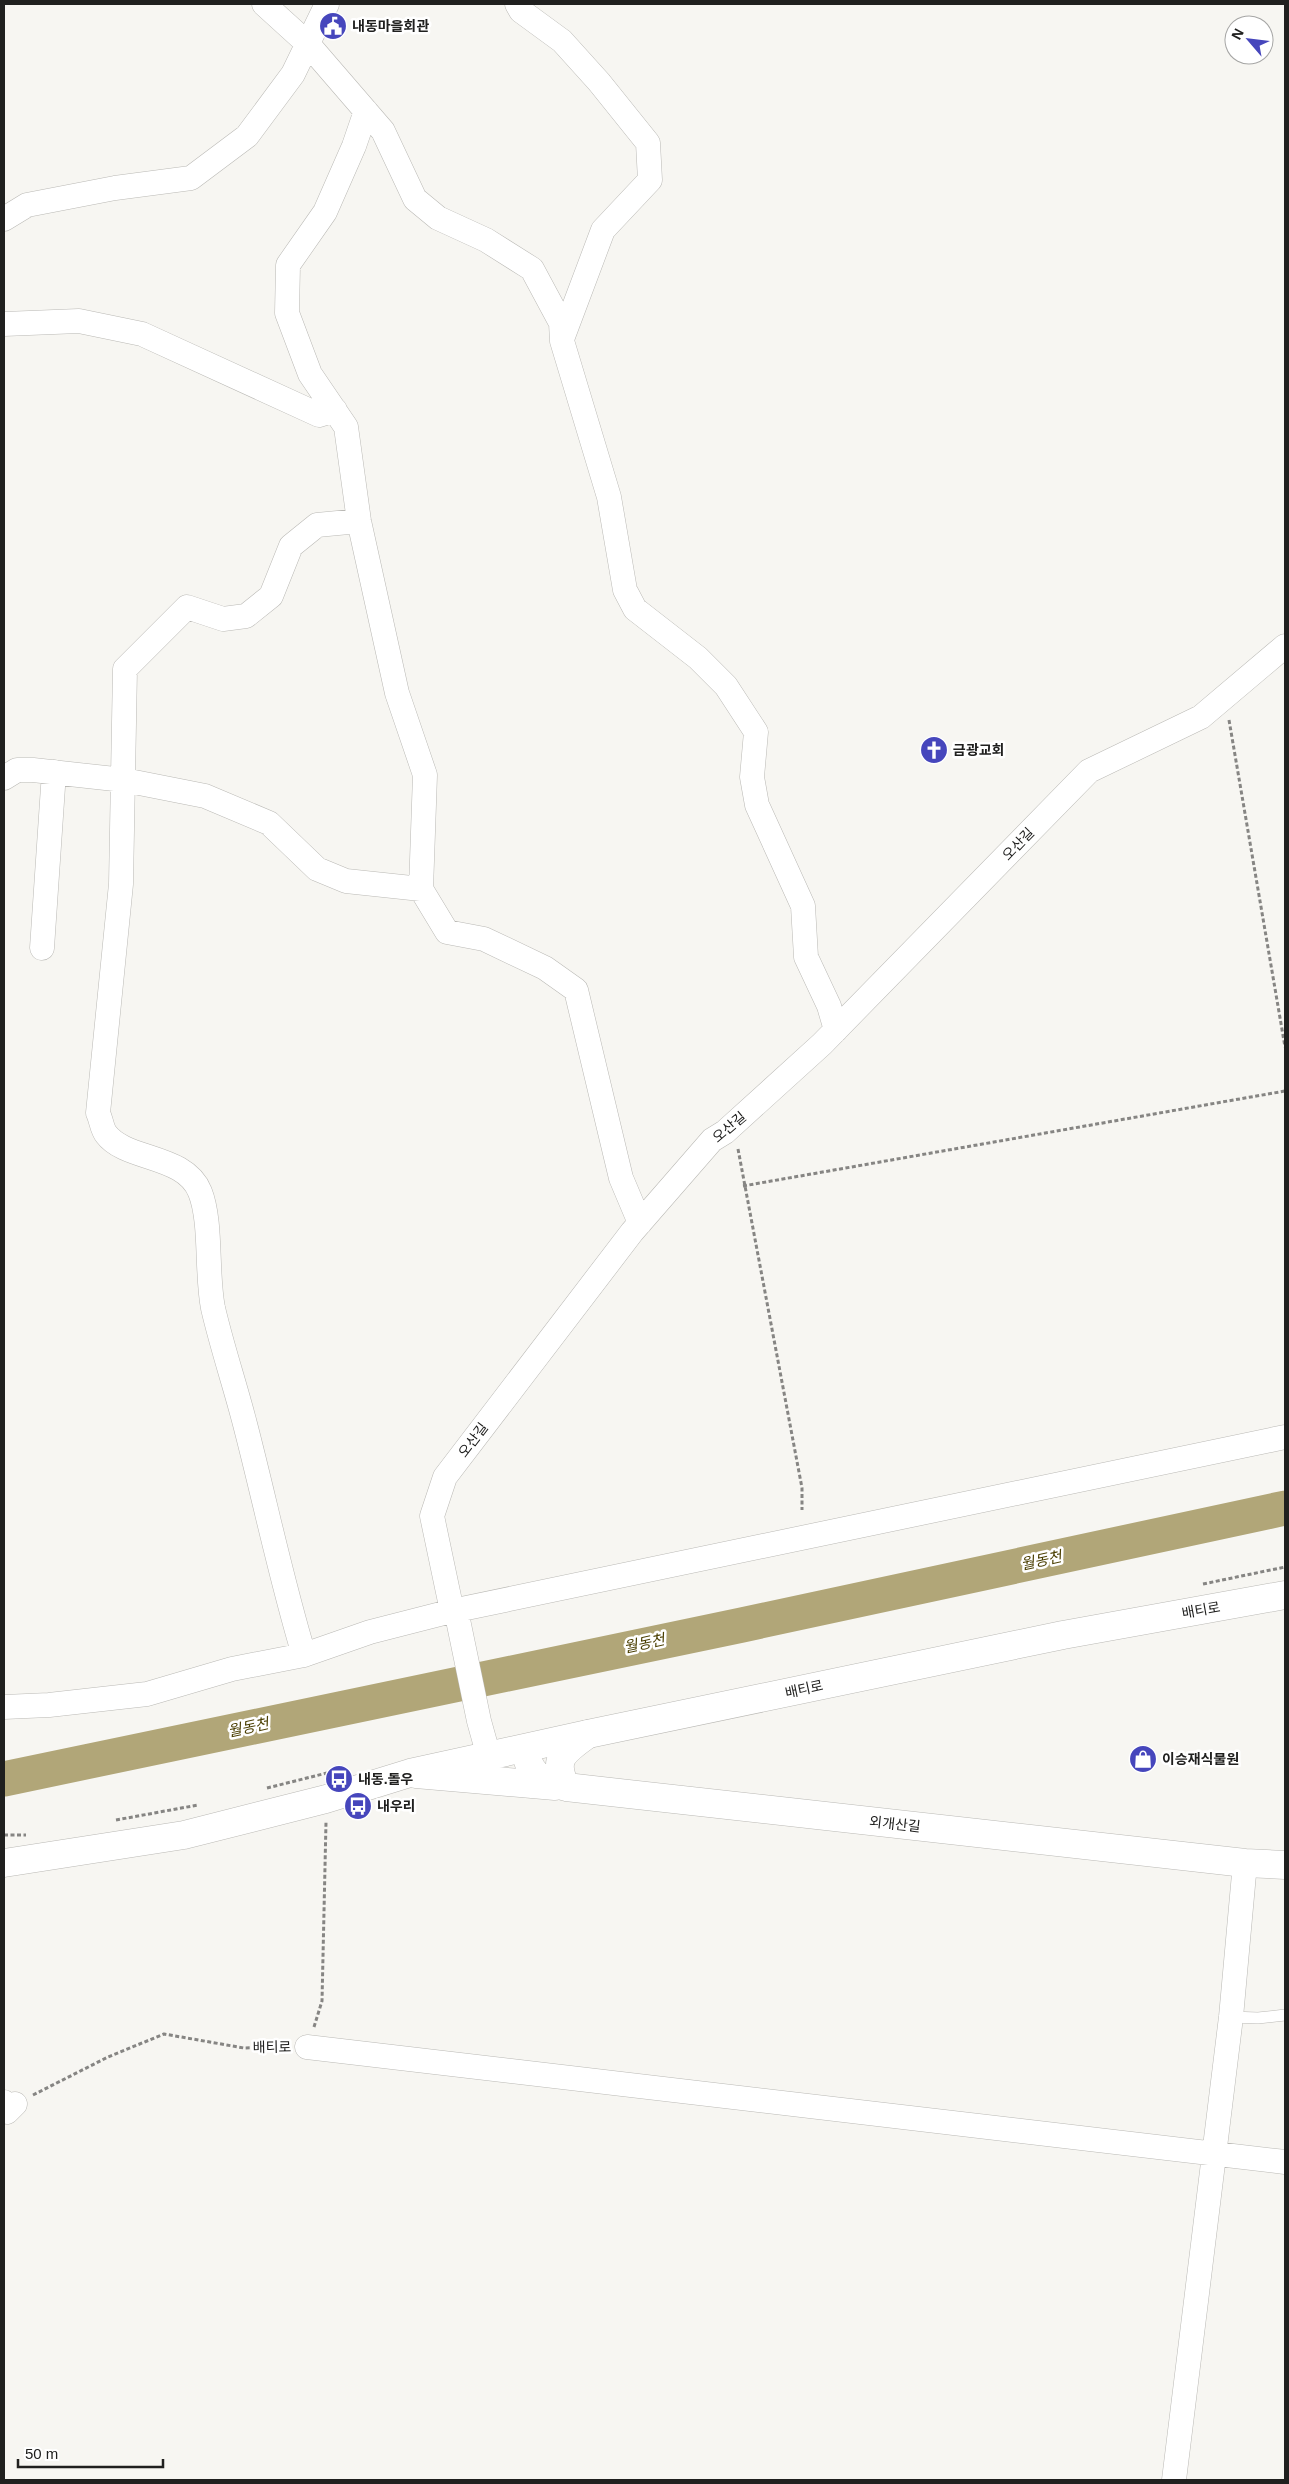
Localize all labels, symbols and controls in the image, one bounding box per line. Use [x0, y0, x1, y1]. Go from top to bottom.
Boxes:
public building icon: 내동마을회관 [318, 11, 348, 41]
north arrow [1224, 15, 1274, 65]
place label: 내동마을회관 [352, 18, 429, 34]
text: N [1228, 26, 1247, 42]
church icon: 금광교회 [919, 735, 949, 765]
place label: 금광교회 [953, 742, 1005, 758]
street label: 오산길 [999, 825, 1037, 863]
street label: 오산길 [709, 1108, 749, 1146]
street label: 오산길 [455, 1420, 491, 1460]
water label: 월동천 [1019, 1547, 1065, 1573]
street label: 배티로 [1181, 1599, 1222, 1621]
water label: 월동천 [622, 1630, 668, 1656]
street label: 배티로 [783, 1677, 825, 1701]
water label: 월동천 [226, 1714, 272, 1740]
shop icon: 이승재식물원 [1128, 1744, 1158, 1774]
place label: 이승재식물원 [1162, 1751, 1239, 1767]
bus stop icon: 내동.돌우 [324, 1764, 354, 1794]
place label: 내동.돌우 [358, 1771, 414, 1787]
bus stop icon: 내우리 [343, 1791, 373, 1821]
place label: 내우리 [377, 1798, 416, 1814]
street label: 외개산길 [869, 1813, 921, 1835]
street label: 배티로 [253, 2039, 292, 2055]
scale bar [18, 2436, 162, 2468]
text: 50 m [25, 2445, 58, 2462]

